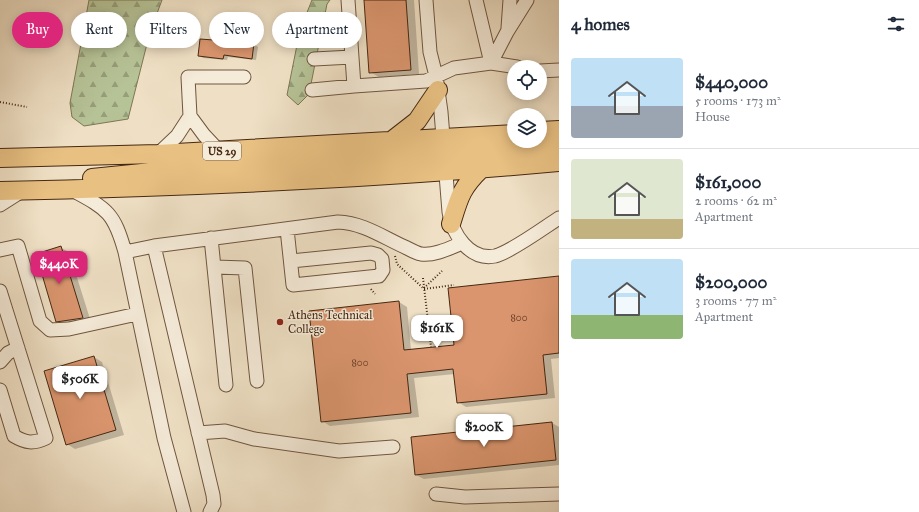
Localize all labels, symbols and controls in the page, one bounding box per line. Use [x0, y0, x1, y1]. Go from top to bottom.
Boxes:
chip: Buy [12, 12, 63, 48]
chip: Rent [71, 12, 127, 48]
chip: Filters [135, 12, 201, 48]
chip: New [209, 12, 264, 48]
chip: Apartment [272, 12, 362, 48]
icon: filters [885, 13, 907, 35]
text: 4 homes [571, 14, 630, 35]
map controls [507, 60, 547, 148]
button: locate [507, 60, 547, 100]
text: $440,000 [695, 72, 768, 93]
icon: home [603, 74, 651, 122]
text: 5 rooms · 173 m² [695, 93, 781, 109]
button: layers [507, 108, 547, 148]
text: House [695, 109, 730, 125]
road number: US 29 [203, 142, 241, 160]
text: $161,000 [695, 172, 761, 193]
icon: home [603, 175, 651, 223]
text: 2 rooms · 62 m² [695, 193, 777, 209]
text: Apartment [695, 209, 753, 225]
pin: $440K [31, 251, 87, 285]
text: $440K [39, 256, 79, 272]
text: $200,000 [695, 272, 767, 293]
icon: home [603, 275, 651, 323]
text: 3 rooms · 77 m² [695, 293, 777, 309]
place label: Athens Technical College [287, 308, 373, 337]
text: Apartment [695, 309, 753, 325]
house number: 800 [511, 312, 528, 324]
pin: $161K [409, 315, 465, 349]
marker: Athens Technical College [275, 317, 285, 327]
text: $161K [420, 320, 454, 336]
house number: 800 [352, 357, 369, 369]
pin: $506K [52, 366, 108, 400]
text: $506K [61, 371, 99, 387]
pin: $200K [456, 414, 512, 448]
text: $200K [465, 419, 503, 435]

